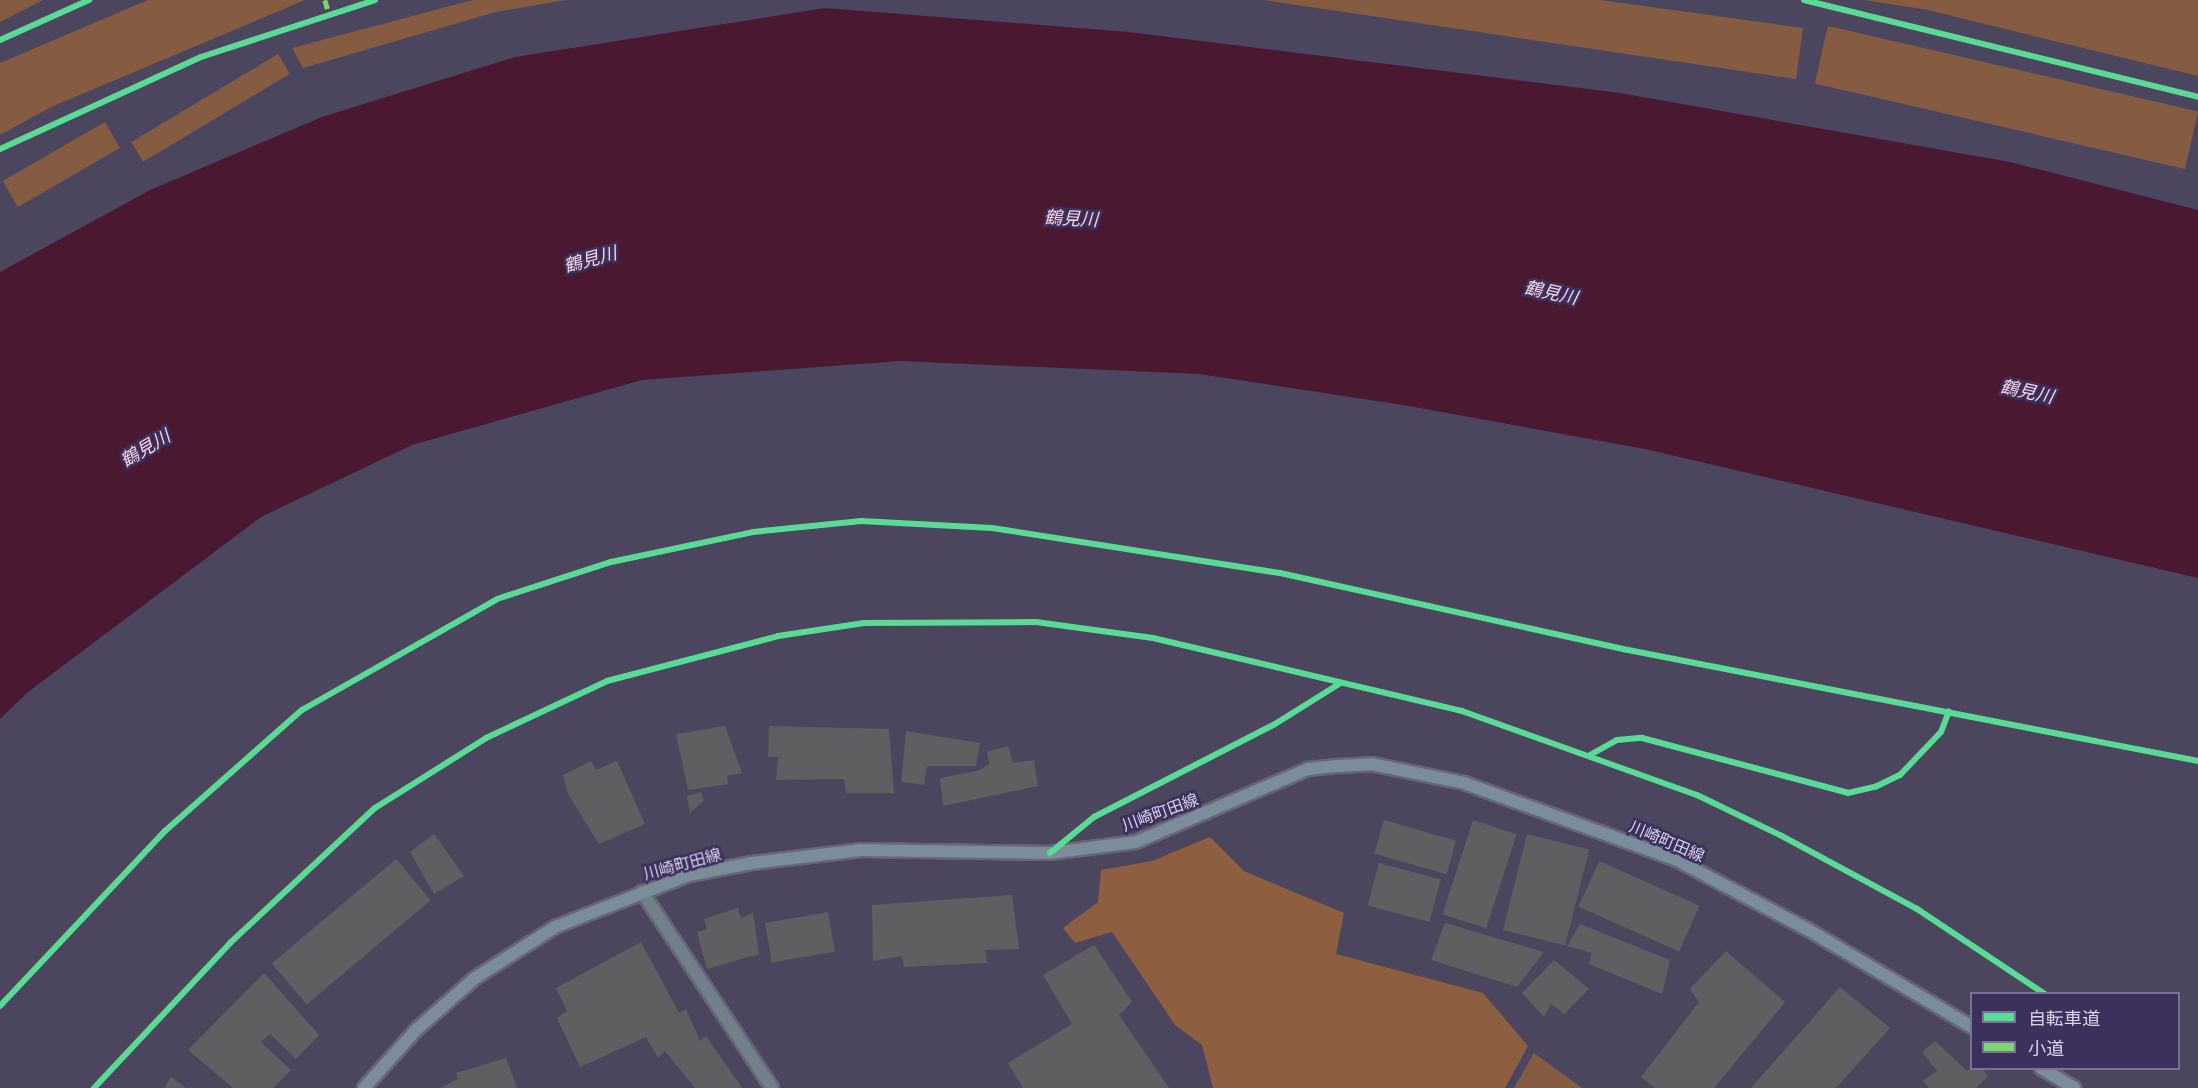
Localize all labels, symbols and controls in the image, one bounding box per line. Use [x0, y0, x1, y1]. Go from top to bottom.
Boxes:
water label: 鶴見川 [1043, 206, 1099, 230]
water label: 鶴見川 [561, 242, 619, 276]
water label: 鶴見川 [1522, 276, 1580, 308]
water label: 鶴見川 [1998, 375, 2056, 407]
water label: 鶴見川 [116, 425, 174, 471]
street label: 川崎町田線 [1119, 789, 1201, 835]
street label: 川崎町田線 [1626, 817, 1708, 865]
street label: 川崎町田線 [641, 844, 723, 884]
legend [1970, 992, 2180, 1070]
text: 自転車道 [2028, 1007, 2100, 1029]
text: 小道 [2028, 1037, 2064, 1059]

